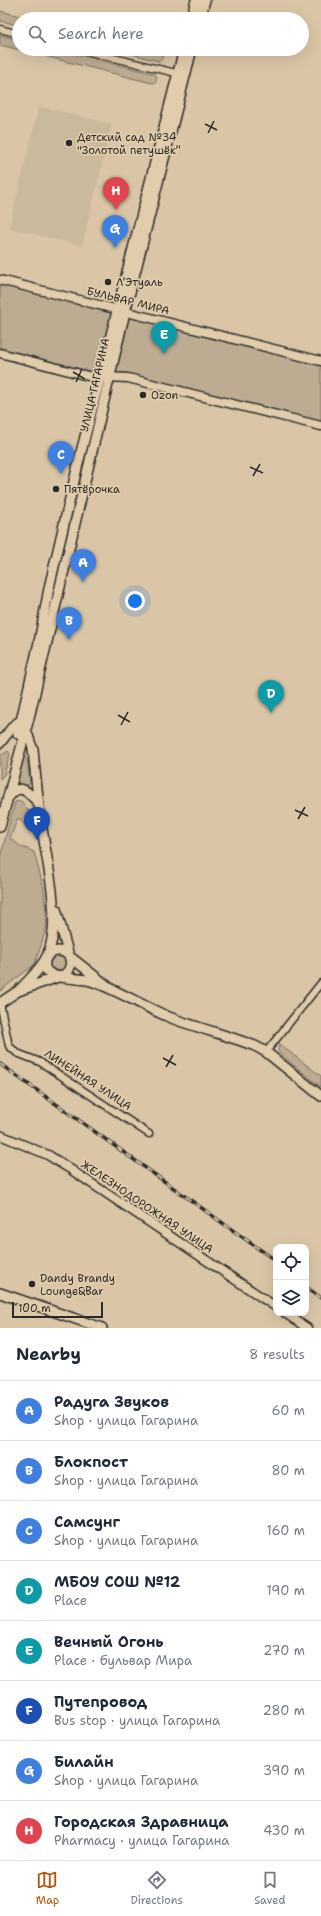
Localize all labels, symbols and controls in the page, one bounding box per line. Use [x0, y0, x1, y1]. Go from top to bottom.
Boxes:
search box [12, 12, 309, 56]
icon: search [26, 23, 48, 45]
text: Search here [58, 24, 144, 44]
place label: Детский сад №34 "Золотой петушёк" [77, 130, 181, 158]
marker: Детский сад №34 "Золотой петушёк" [64, 138, 74, 148]
pin: H [103, 177, 129, 210]
pin: G [102, 215, 128, 248]
place label: Л'Этуаль [116, 275, 163, 290]
marker: Л'Этуаль [103, 277, 113, 287]
street label: БУЛЬВАР МИРА [85, 283, 171, 319]
pin: E [151, 321, 177, 354]
street label: УЛИЦА ГАГАРИНА [77, 336, 113, 434]
place label: Ozon [151, 388, 179, 403]
marker: Ozon [138, 390, 148, 400]
pin: C [48, 441, 74, 474]
place label: Пятёрочка [64, 482, 120, 497]
marker: Пятёрочка [51, 484, 61, 494]
pin: A [70, 549, 96, 582]
your location [125, 591, 145, 611]
pin: B [56, 607, 82, 640]
pin: D [258, 680, 284, 713]
pin: F [24, 807, 50, 840]
street label: ЛИНЕЙНАЯ УЛИЦА [41, 1045, 135, 1114]
street label: ЖЕЛЕЗНОДОРОЖНАЯ УЛИЦА [78, 1157, 216, 1257]
map controls [273, 1244, 309, 1316]
button: locate [273, 1244, 309, 1280]
place label: Dandy Brandy Lounge&Bar [40, 1271, 115, 1299]
marker: Dandy Brandy Lounge&Bar [27, 1279, 37, 1289]
button: layers [273, 1280, 309, 1316]
scale bar [12, 1300, 103, 1319]
text: 100 m [18, 1301, 51, 1316]
text: Nearby [16, 1343, 81, 1365]
text: 8 results [249, 1346, 305, 1363]
text: Радуга Звуков [54, 1392, 169, 1412]
text: A [24, 1402, 34, 1419]
text: 60 m [272, 1402, 305, 1419]
text: Shop · улица Гагарина [54, 1412, 198, 1429]
text: Блокпост [54, 1452, 128, 1472]
text: B [25, 1462, 33, 1479]
text: 80 m [271, 1462, 305, 1479]
text: Shop · улица Гагарина [54, 1472, 198, 1489]
text: Самсунг [54, 1512, 120, 1532]
text: C [25, 1522, 33, 1539]
text: 160 m [267, 1522, 305, 1539]
text: Shop · улица Гагарина [54, 1532, 198, 1549]
text: МБОУ СОШ №12 [54, 1572, 180, 1592]
text: D [24, 1582, 34, 1599]
text: 190 m [266, 1582, 305, 1599]
text: Place [54, 1592, 87, 1609]
text: Вечный Огонь [54, 1632, 164, 1652]
text: E [25, 1642, 33, 1659]
text: 270 m [263, 1642, 305, 1659]
text: Place · бульвар Мира [54, 1652, 192, 1669]
text: Путепровод [54, 1692, 147, 1712]
text: F [25, 1702, 33, 1719]
text: 280 m [263, 1702, 305, 1719]
text: Bus stop · улица Гагарина [54, 1712, 220, 1729]
text: Билайн [54, 1752, 114, 1772]
text: G [24, 1762, 34, 1779]
text: 390 m [263, 1762, 305, 1779]
text: Shop · улица Гагарина [54, 1772, 198, 1789]
text: Городская Здравница [54, 1812, 229, 1832]
text: H [24, 1822, 34, 1839]
text: 430 m [263, 1822, 305, 1839]
text: Pharmacy · улица Гагарина [54, 1832, 229, 1849]
tab: Map [36, 1869, 59, 1908]
tab: Directions [130, 1869, 183, 1908]
tab: Saved [254, 1869, 285, 1908]

